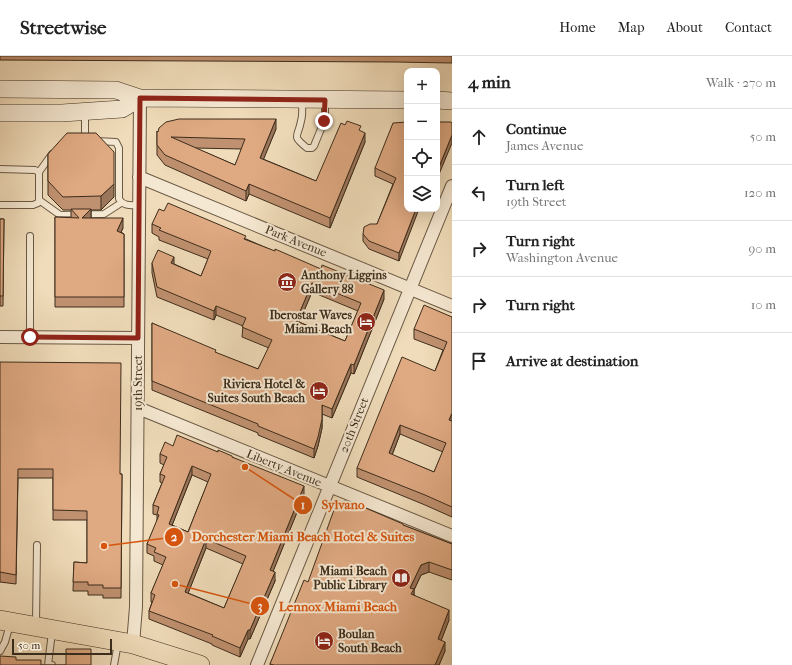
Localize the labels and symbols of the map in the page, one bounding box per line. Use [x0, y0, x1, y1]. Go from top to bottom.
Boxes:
route end [315, 112, 333, 130]
street label: Park Avenue [263, 222, 329, 260]
place label: Anthony Liggins Gallery 88 [300, 268, 387, 297]
museum icon: Anthony Liggins Gallery 88 [276, 271, 298, 293]
place label: Iberostar Waves Miami Beach [270, 308, 353, 336]
hotel icon: Iberostar Waves Miami Beach [355, 311, 377, 333]
route start [21, 328, 39, 346]
street label: 19th Street [131, 354, 145, 411]
place label: Riviera Hotel & Suites South Beach [208, 377, 305, 405]
hotel icon: Riviera Hotel & Suites South Beach [308, 380, 330, 402]
street label: 20th Street [337, 395, 372, 455]
street label: Liberty Avenue [244, 447, 324, 490]
callout: Sylvano [293, 492, 373, 517]
text: Sylvano [321, 497, 365, 513]
text: 1 [301, 498, 305, 512]
callout: Dorchester Miami Beach Hotel & Suites [164, 524, 422, 549]
text: Dorchester Miami Beach Hotel & Suites [192, 529, 414, 544]
text: 2 [171, 530, 178, 544]
place label: Miami Beach Public Library [313, 564, 388, 593]
library icon: Miami Beach Public Library [390, 567, 412, 589]
callout: Lennox Miami Beach [250, 594, 405, 619]
text: 3 [258, 599, 263, 614]
text: Lennox Miami Beach [279, 599, 398, 614]
place label: Boulan South Beach [338, 627, 402, 655]
hotel icon: Boulan South Beach [313, 630, 335, 652]
scale bar [12, 637, 112, 656]

